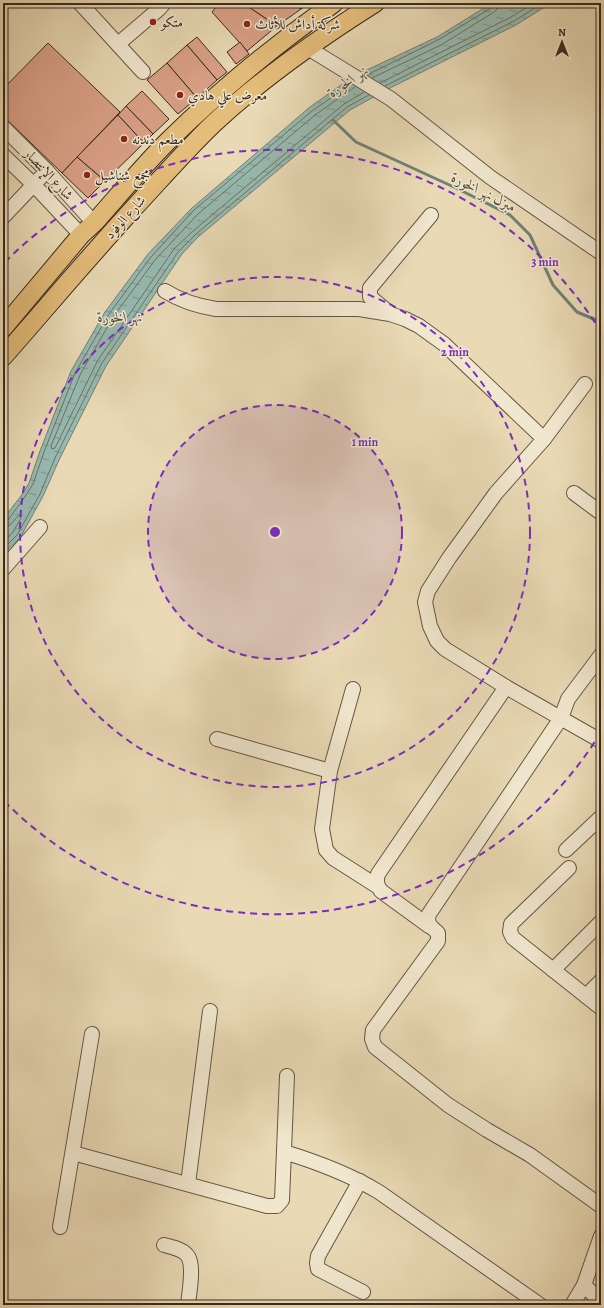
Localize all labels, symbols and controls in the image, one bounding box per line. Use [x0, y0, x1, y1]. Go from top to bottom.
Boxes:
place label: متكو [159, 13, 183, 32]
place label: شركة أداش للأثاث [255, 14, 340, 34]
marker: متكو [148, 17, 158, 27]
marker: شركة أداش للأثاث [242, 19, 252, 29]
north arrow [542, 22, 582, 62]
text: N [558, 25, 566, 40]
water label: نهر الخورة [323, 60, 372, 102]
place label: معرض علي هادي [188, 86, 267, 108]
marker: معرض علي هادي [175, 90, 185, 100]
place label: مطعم دندنه [132, 130, 184, 153]
marker: مطعم دندنه [119, 134, 129, 144]
street label: شارع الإنتصار [17, 143, 77, 206]
place label: مجمع شناشيل [95, 166, 150, 189]
water label: مبزل نهر الخورة [447, 167, 520, 217]
marker: مجمع شناشيل [82, 170, 92, 180]
street label: شارع الوفود [101, 191, 152, 245]
text: 3 min [531, 254, 559, 270]
water label: نهر الخورة [96, 307, 143, 327]
text: 2 min [441, 344, 469, 360]
text: 1 min [352, 434, 379, 450]
centre of rings [268, 525, 282, 539]

